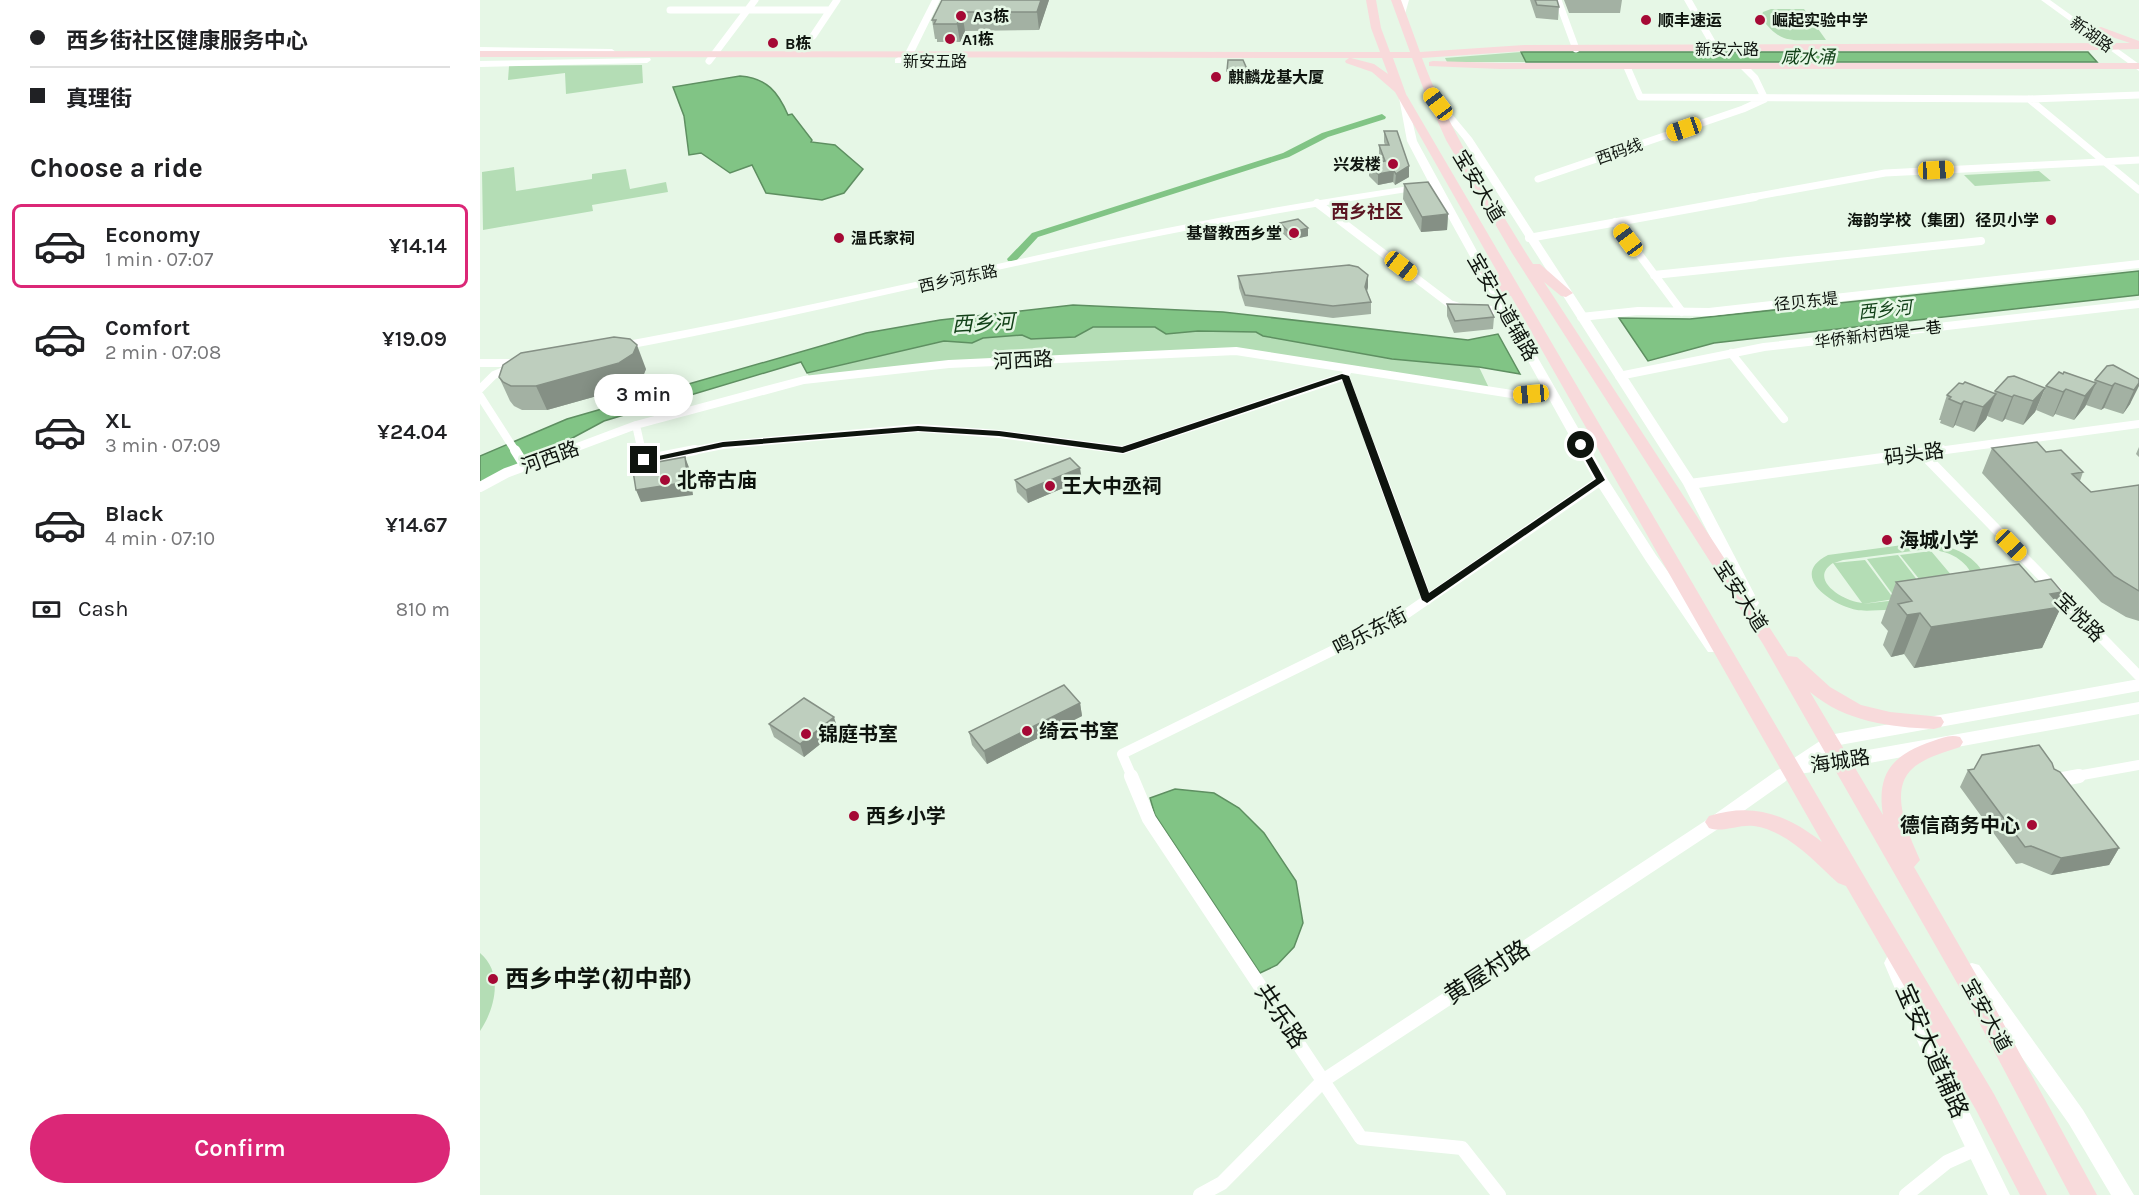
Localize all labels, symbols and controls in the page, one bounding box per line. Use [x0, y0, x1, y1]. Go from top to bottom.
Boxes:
place label: A3栋 [973, 7, 1009, 26]
marker: A3栋 [954, 9, 968, 23]
place label: 顺丰速运 [1658, 11, 1722, 30]
place label: 崛起实验中学 [1772, 11, 1868, 30]
marker: 顺丰速运 [1639, 13, 1653, 27]
marker: 崛起实验中学 [1753, 13, 1767, 27]
street label: 新湖路 [2067, 13, 2117, 56]
text: 西乡街社区健康服务中心 [66, 28, 308, 54]
place label: A1栋 [962, 30, 994, 49]
marker: A1栋 [943, 32, 957, 46]
place label: B栋 [785, 34, 811, 53]
marker: B栋 [766, 36, 780, 50]
street label: 新安六路 [1695, 40, 1759, 59]
water label: 咸水涌 [1781, 46, 1837, 68]
street label: 新安五路 [903, 52, 967, 71]
place label: 麒麟龙基大厦 [1228, 68, 1324, 87]
marker: 麒麟龙基大厦 [1209, 70, 1223, 84]
car [1420, 84, 1456, 124]
text: 真理街 [66, 86, 132, 112]
car [1664, 115, 1704, 143]
street label: 西码线 [1593, 135, 1645, 168]
street label: 宝安大道 [1448, 146, 1509, 226]
text: Choose a ride [30, 152, 203, 184]
place label: 兴发楼 [1333, 155, 1381, 174]
marker: 兴发楼 [1386, 157, 1400, 171]
car [1918, 160, 1954, 180]
district label: 西乡社区 [1331, 201, 1403, 223]
place label: 海韵学校（集团）径贝小学 [1847, 211, 2039, 230]
marker: 海韵学校（集团）径贝小学 [2044, 213, 2058, 227]
icon: car [33, 219, 87, 273]
car [1610, 220, 1646, 260]
text: Economy [105, 222, 200, 248]
place label: 基督教西乡堂 [1186, 224, 1282, 243]
marker: 基督教西乡堂 [1287, 226, 1301, 240]
place label: 温氏家祠 [851, 229, 915, 248]
marker: 温氏家祠 [832, 231, 846, 245]
text: ¥14.14 [389, 233, 447, 259]
text: 1 min · 07:07 [105, 248, 213, 271]
car [1381, 248, 1421, 284]
street label: 宝安大道辅路 [1463, 250, 1543, 365]
street label: 西乡河东路 [917, 261, 999, 296]
street label: 径贝东堤 [1773, 289, 1839, 314]
water label: 西乡河 [1857, 296, 1916, 324]
water label: 西乡河 [951, 309, 1019, 337]
icon: car [33, 312, 87, 366]
text: Comfort [105, 315, 190, 341]
street label: 华侨新村西堤一巷 [1813, 317, 1943, 352]
text: ¥19.09 [382, 326, 447, 352]
text: 2 min · 07:08 [105, 341, 221, 364]
street label: 河西路 [992, 347, 1054, 374]
callout: 3 min [594, 373, 693, 415]
text: 3 min [616, 383, 671, 406]
car [1512, 383, 1550, 405]
icon: car [33, 405, 87, 459]
text: XL [105, 408, 131, 434]
text: ¥24.04 [377, 419, 447, 445]
route start [1567, 431, 1594, 458]
text: 3 min · 07:09 [105, 434, 221, 457]
street label: 河西路 [518, 436, 582, 479]
street label: 码头路 [1883, 439, 1945, 470]
route end [630, 446, 657, 473]
place label: 北帝古庙 [677, 469, 757, 492]
marker: 北帝古庙 [658, 473, 672, 487]
place label: 王大中丞祠 [1062, 475, 1162, 498]
marker: 王大中丞祠 [1043, 479, 1057, 493]
icon: car [33, 498, 87, 552]
text: Black [105, 501, 164, 527]
text: ¥14.67 [385, 512, 447, 538]
car [1992, 526, 2030, 564]
text: 4 min · 07:10 [105, 527, 215, 550]
place label: 海城小学 [1899, 529, 1979, 552]
marker: 海城小学 [1880, 533, 1894, 547]
street label: 宝安大道 [1709, 556, 1772, 636]
street label: 宝悦路 [2050, 588, 2109, 647]
icon: cash [30, 593, 63, 626]
text: Cash [78, 596, 128, 622]
text: 810 m [396, 598, 450, 621]
street label: 鸣乐东街 [1329, 603, 1411, 660]
place label: 绮云书室 [1039, 720, 1119, 743]
place label: 锦庭书室 [818, 723, 898, 746]
marker: 绮云书室 [1020, 724, 1034, 738]
marker: 锦庭书室 [799, 727, 813, 741]
street label: 海城路 [1809, 745, 1872, 778]
place label: 西乡小学 [866, 805, 946, 828]
marker: 西乡小学 [847, 809, 861, 823]
place label: 德信商务中心 [1900, 814, 2020, 837]
marker: 德信商务中心 [2025, 818, 2039, 832]
street label: 黄屋村路 [1439, 934, 1535, 1010]
place label: 西乡中学(初中部) [505, 965, 692, 993]
marker: 西乡中学(初中部) [486, 972, 500, 986]
street label: 宝安大道 [1957, 975, 2016, 1056]
street label: 共乐路 [1249, 978, 1313, 1054]
street label: 宝安大道辅路 [1890, 980, 1974, 1122]
button: Confirm [30, 1114, 450, 1183]

